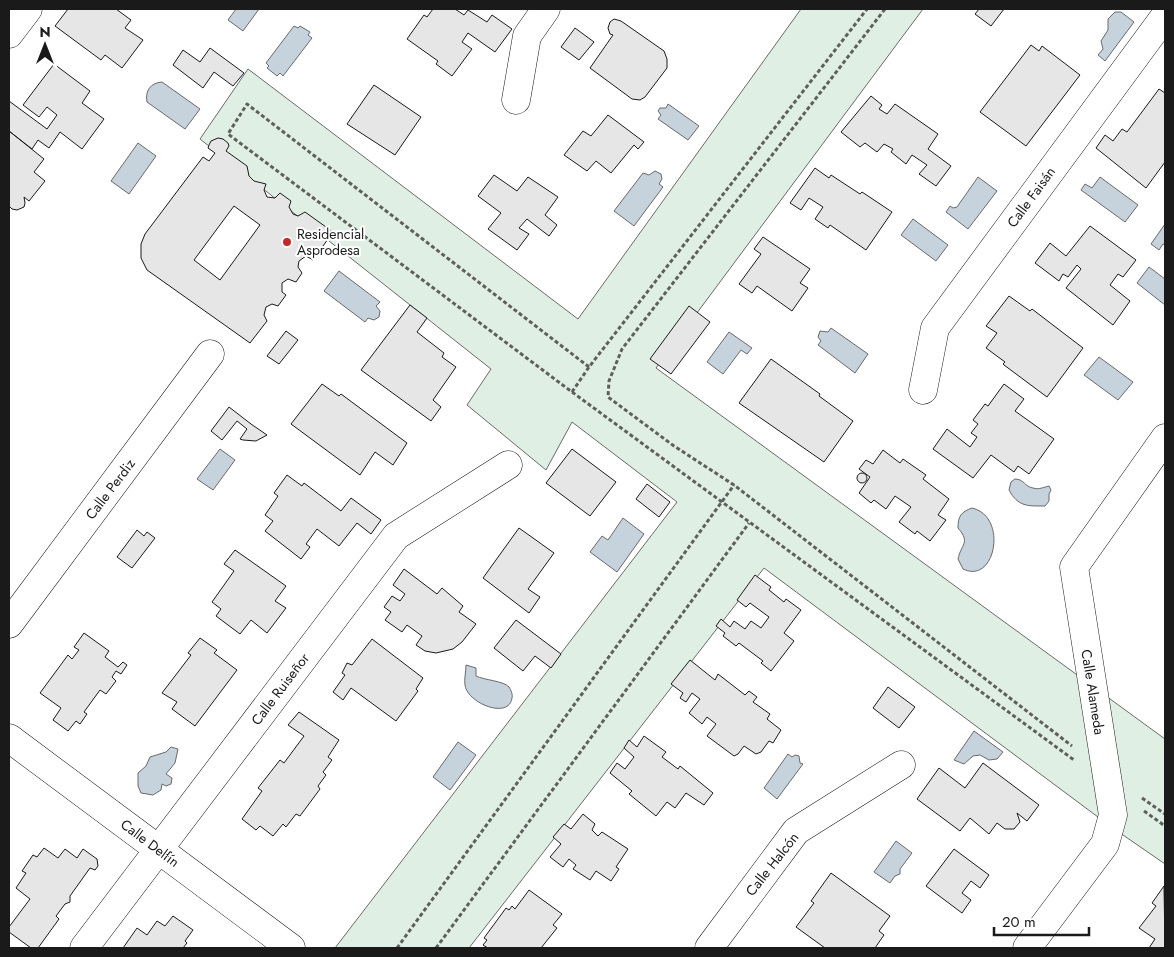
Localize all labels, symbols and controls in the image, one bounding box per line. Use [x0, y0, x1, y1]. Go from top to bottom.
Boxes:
north arrow [20, 20, 70, 70]
text: N [39, 22, 51, 42]
street label: Calle Faisán [1002, 162, 1060, 232]
place label: Residencial Asprodesa [297, 224, 364, 260]
marker: Residencial Asprodesa [281, 236, 293, 248]
street label: Calle Perdiz [80, 454, 140, 524]
street label: Calle Alameda [1076, 648, 1110, 736]
street label: Calle Ruiseñor [246, 649, 314, 729]
street label: Calle Delfín [116, 814, 184, 872]
street label: Calle Halcón [741, 828, 803, 900]
scale bar [994, 904, 1089, 936]
text: 20 m [1002, 911, 1036, 933]

